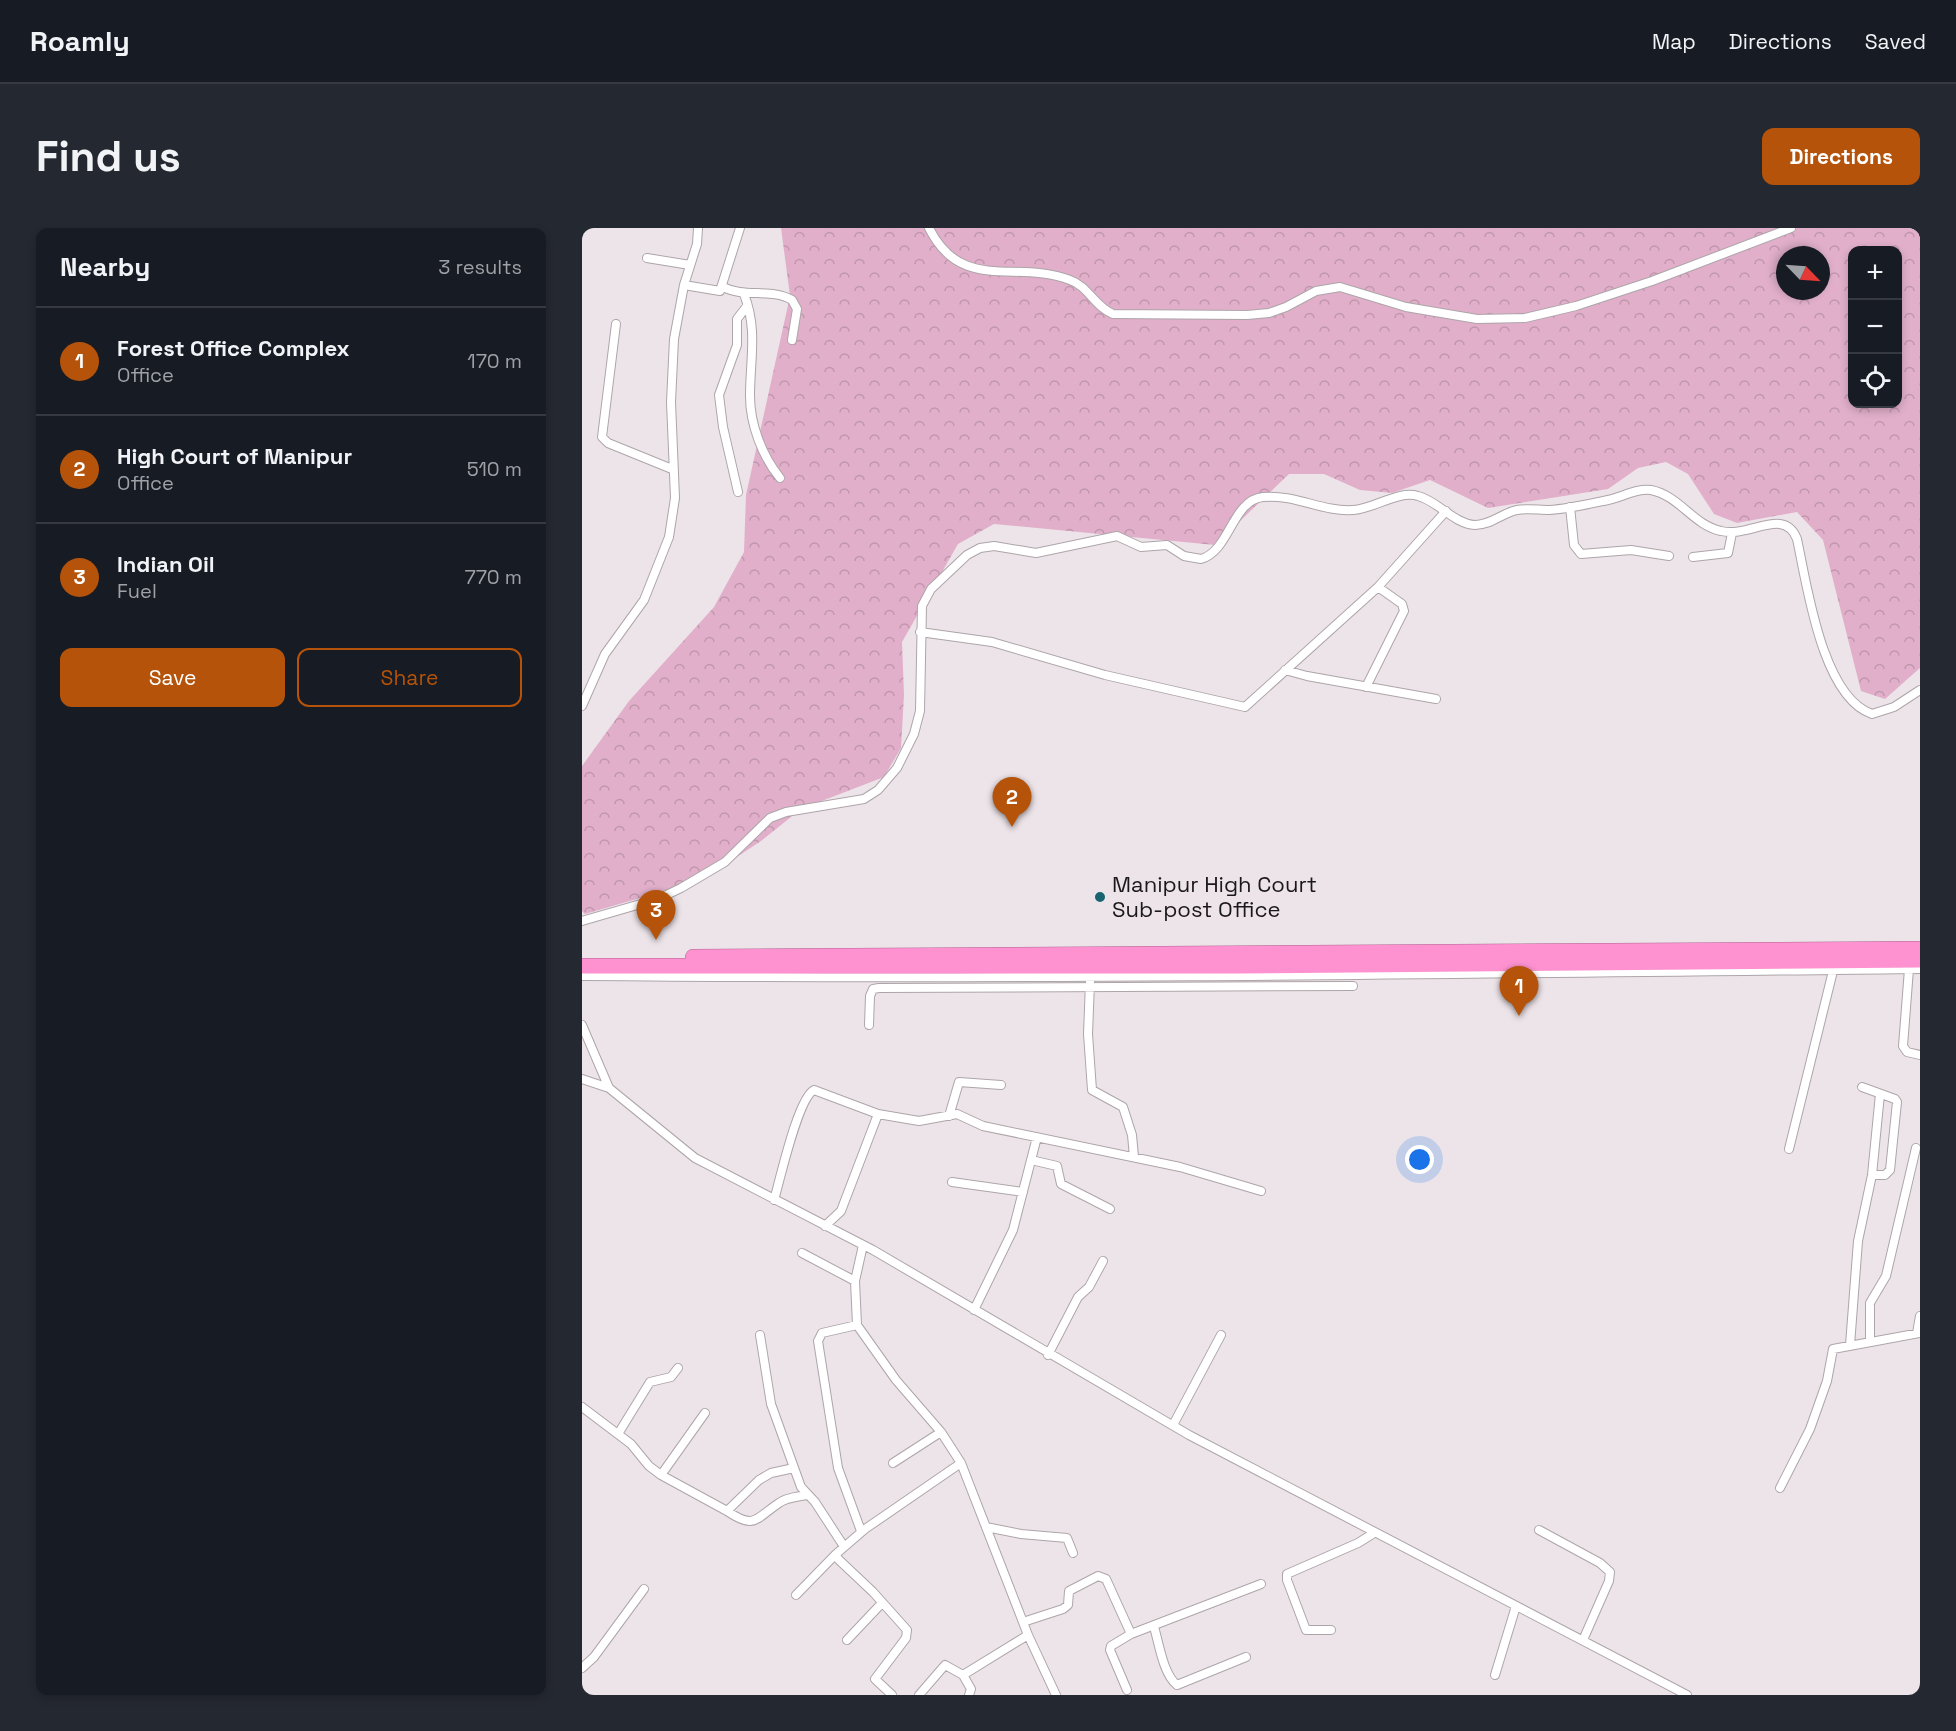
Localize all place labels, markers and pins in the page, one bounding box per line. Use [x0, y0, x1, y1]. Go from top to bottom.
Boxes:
pin: 2 [992, 778, 1032, 827]
place label: Manipur High Court Sub-post Office [1112, 870, 1317, 923]
pin: 3 [636, 890, 676, 940]
marker: Manipur High Court Sub-post Office [1093, 890, 1107, 904]
pin: 1 [1500, 966, 1538, 1016]

